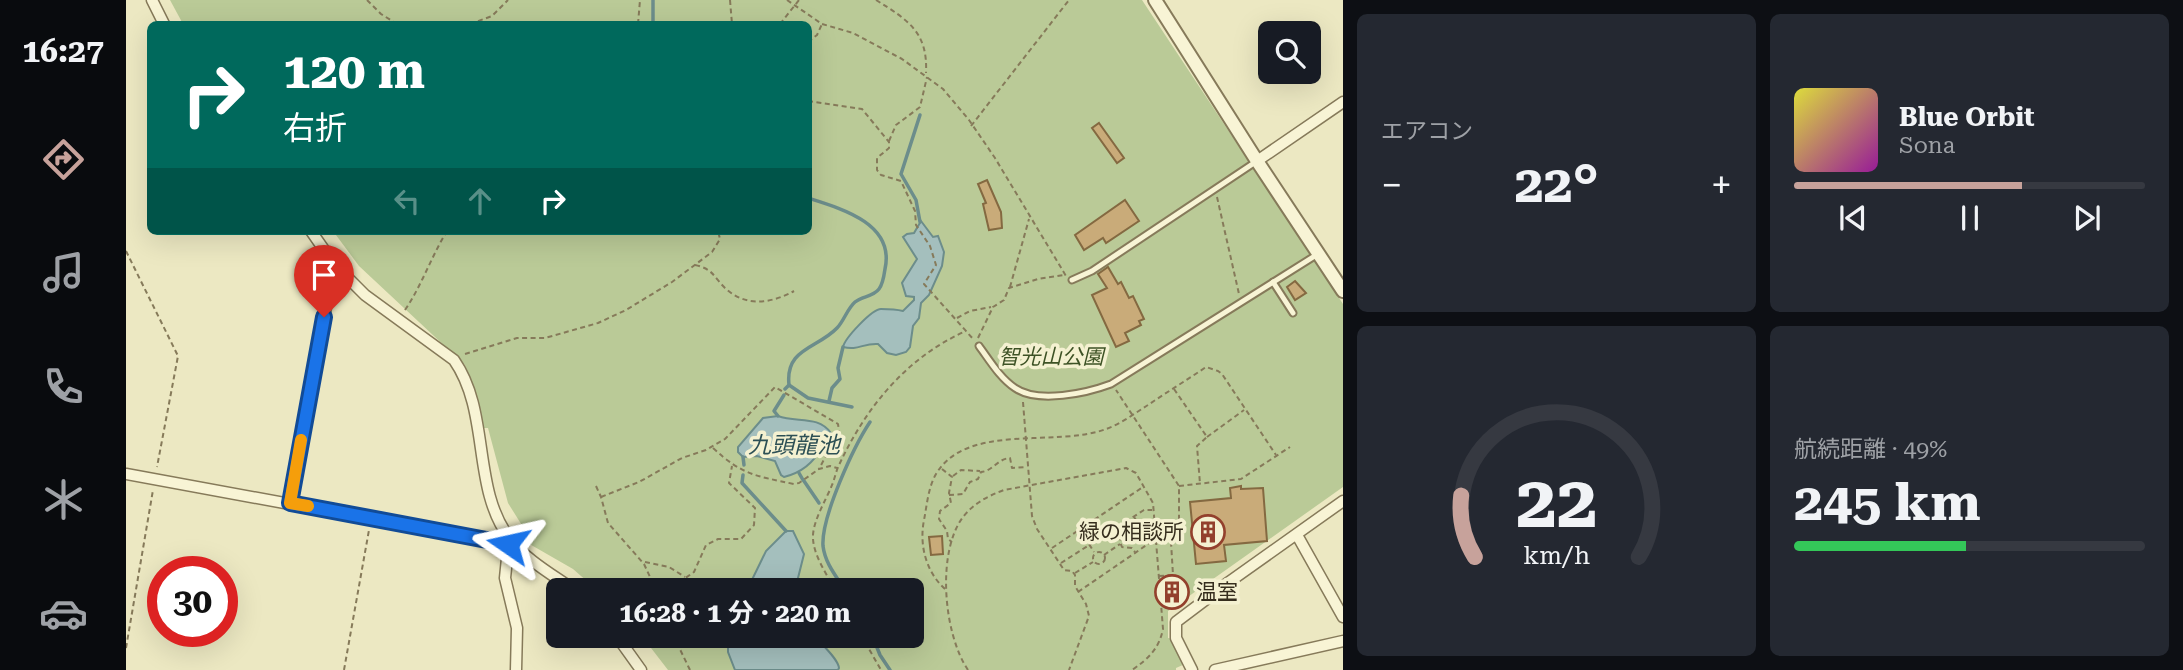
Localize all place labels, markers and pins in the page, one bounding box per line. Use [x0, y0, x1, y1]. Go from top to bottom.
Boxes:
pin [294, 245, 354, 317]
building icon: 緑の相談所 [1189, 513, 1227, 551]
place label: 緑の相談所 [1079, 520, 1184, 544]
building icon: 温室 [1153, 573, 1191, 611]
place label: 温室 [1196, 580, 1238, 604]

